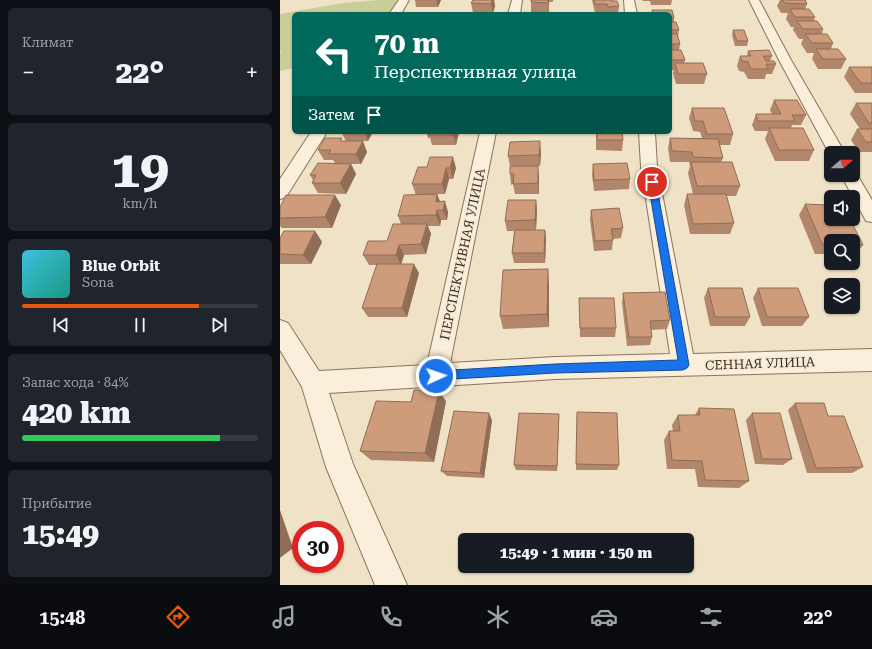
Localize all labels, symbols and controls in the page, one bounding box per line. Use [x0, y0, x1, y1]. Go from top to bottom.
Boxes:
text: 70 m [374, 27, 439, 60]
icon: left [308, 28, 360, 80]
text: Климат [22, 35, 73, 50]
text: 22° [116, 55, 164, 90]
text: − [22, 60, 34, 85]
text: + [246, 60, 258, 85]
text: Перспективная улица [374, 61, 577, 82]
icon: arrive [363, 104, 385, 126]
text: Затем [308, 106, 355, 124]
text: 19 [111, 139, 169, 200]
north arrow [824, 146, 860, 182]
map controls [824, 146, 860, 314]
pin [635, 165, 669, 199]
street label: ПЕРСПЕКТИВНАЯ УЛИЦА [437, 167, 488, 341]
icon: arrive [641, 171, 663, 193]
button: sound [824, 190, 860, 226]
text: km/h [123, 196, 157, 211]
button: search [824, 234, 860, 270]
text: Blue Orbit [82, 257, 160, 275]
text: Sona [82, 275, 114, 290]
button: layers [824, 278, 860, 314]
icon: previous [50, 314, 72, 336]
icon: pause [129, 314, 151, 336]
icon: next [208, 314, 230, 336]
street label: СЕННАЯ УЛИЦА [705, 354, 815, 373]
position arrow [415, 355, 457, 397]
text: Запас хода · 84% [22, 375, 129, 390]
text: 420 km [22, 395, 131, 430]
text: Прибытие [22, 496, 92, 511]
text: 15:49 [22, 516, 99, 551]
speed limit sign: 30 [292, 521, 344, 573]
text: 15:49 · 1 мин · 150 m [500, 544, 652, 562]
icon: directions [164, 603, 192, 631]
icon: music [270, 603, 298, 631]
icon: phone [377, 603, 405, 631]
icon: climate [484, 603, 512, 631]
icon: car [590, 603, 618, 631]
icon: filters [697, 603, 725, 631]
text: 15:48 [39, 607, 85, 628]
text: 22° [804, 607, 833, 628]

